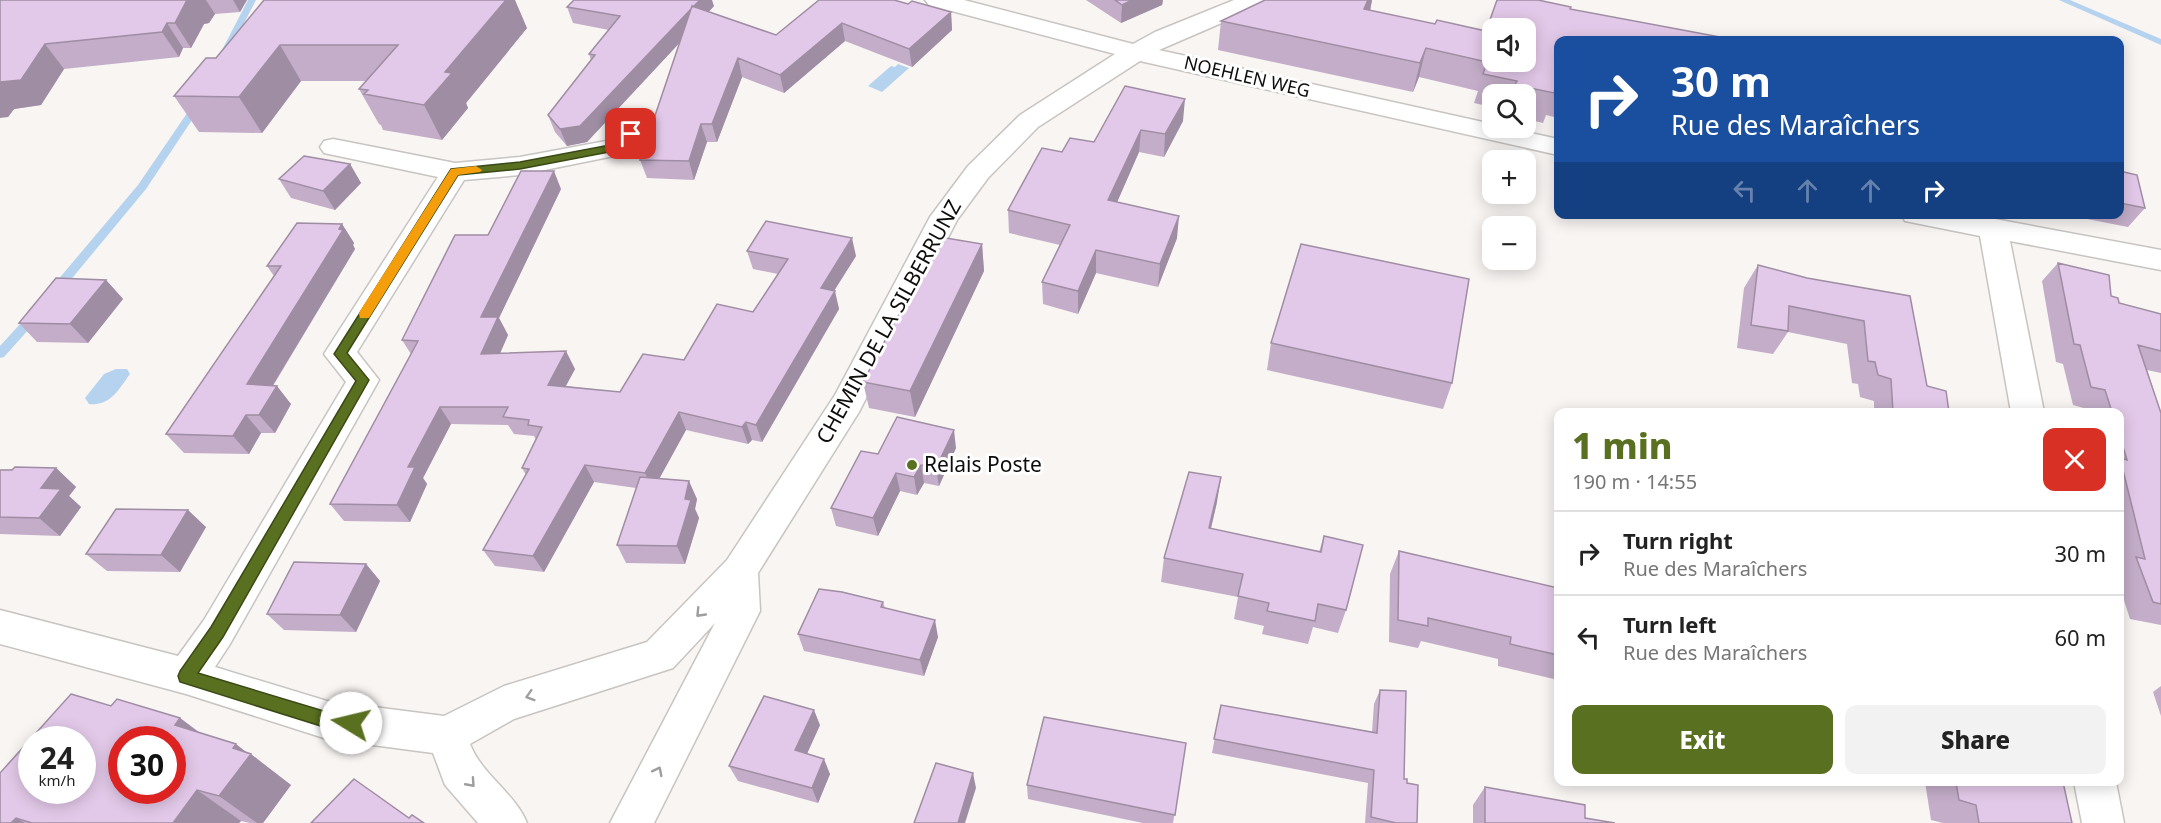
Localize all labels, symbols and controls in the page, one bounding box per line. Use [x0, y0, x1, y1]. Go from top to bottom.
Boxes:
map controls [1482, 18, 1536, 270]
button: sound [1482, 18, 1536, 72]
street label: NOEHLEN WEG [1182, 50, 1313, 102]
text: 30 m [1671, 52, 1771, 109]
icon: right [1572, 60, 1650, 138]
button: search [1482, 84, 1536, 138]
text: Rue des Maraîchers [1671, 106, 1920, 143]
pin [605, 108, 656, 159]
icon: arrive [614, 117, 647, 150]
button: + [1482, 150, 1536, 204]
icon: left [1728, 174, 1761, 207]
icon: ahead [1791, 174, 1824, 207]
icon: ahead [1854, 174, 1887, 207]
icon: right [1917, 174, 1950, 207]
street label: CHEMIN DE LA SILBERRUNZ [809, 195, 967, 449]
button: − [1482, 216, 1536, 270]
text: 1 min [1572, 421, 1673, 470]
button: close [2043, 428, 2106, 491]
place label: Relais Poste [924, 450, 1042, 478]
marker: Relais Poste [905, 458, 919, 472]
text: 190 m · 14:55 [1572, 468, 1697, 495]
text: Turn right [1623, 525, 1733, 555]
icon: right [1572, 537, 1605, 570]
text: 30 m [2055, 538, 2106, 568]
text: Rue des Maraîchers [1623, 555, 1807, 582]
one-way arrow [696, 607, 707, 617]
text: Turn left [1623, 609, 1717, 639]
icon: left [1572, 621, 1605, 654]
text: 60 m [2055, 622, 2106, 652]
text: Rue des Maraîchers [1623, 639, 1807, 666]
one-way arrow [525, 689, 536, 701]
position arrow [319, 691, 383, 755]
button: Exit [1572, 705, 1833, 774]
button: Share [1845, 705, 2106, 774]
speed limit sign: 30 [108, 726, 186, 804]
text: 24 [40, 737, 74, 778]
one-way arrow [651, 767, 662, 777]
text: km/h [39, 770, 75, 790]
one-way arrow [463, 776, 474, 787]

